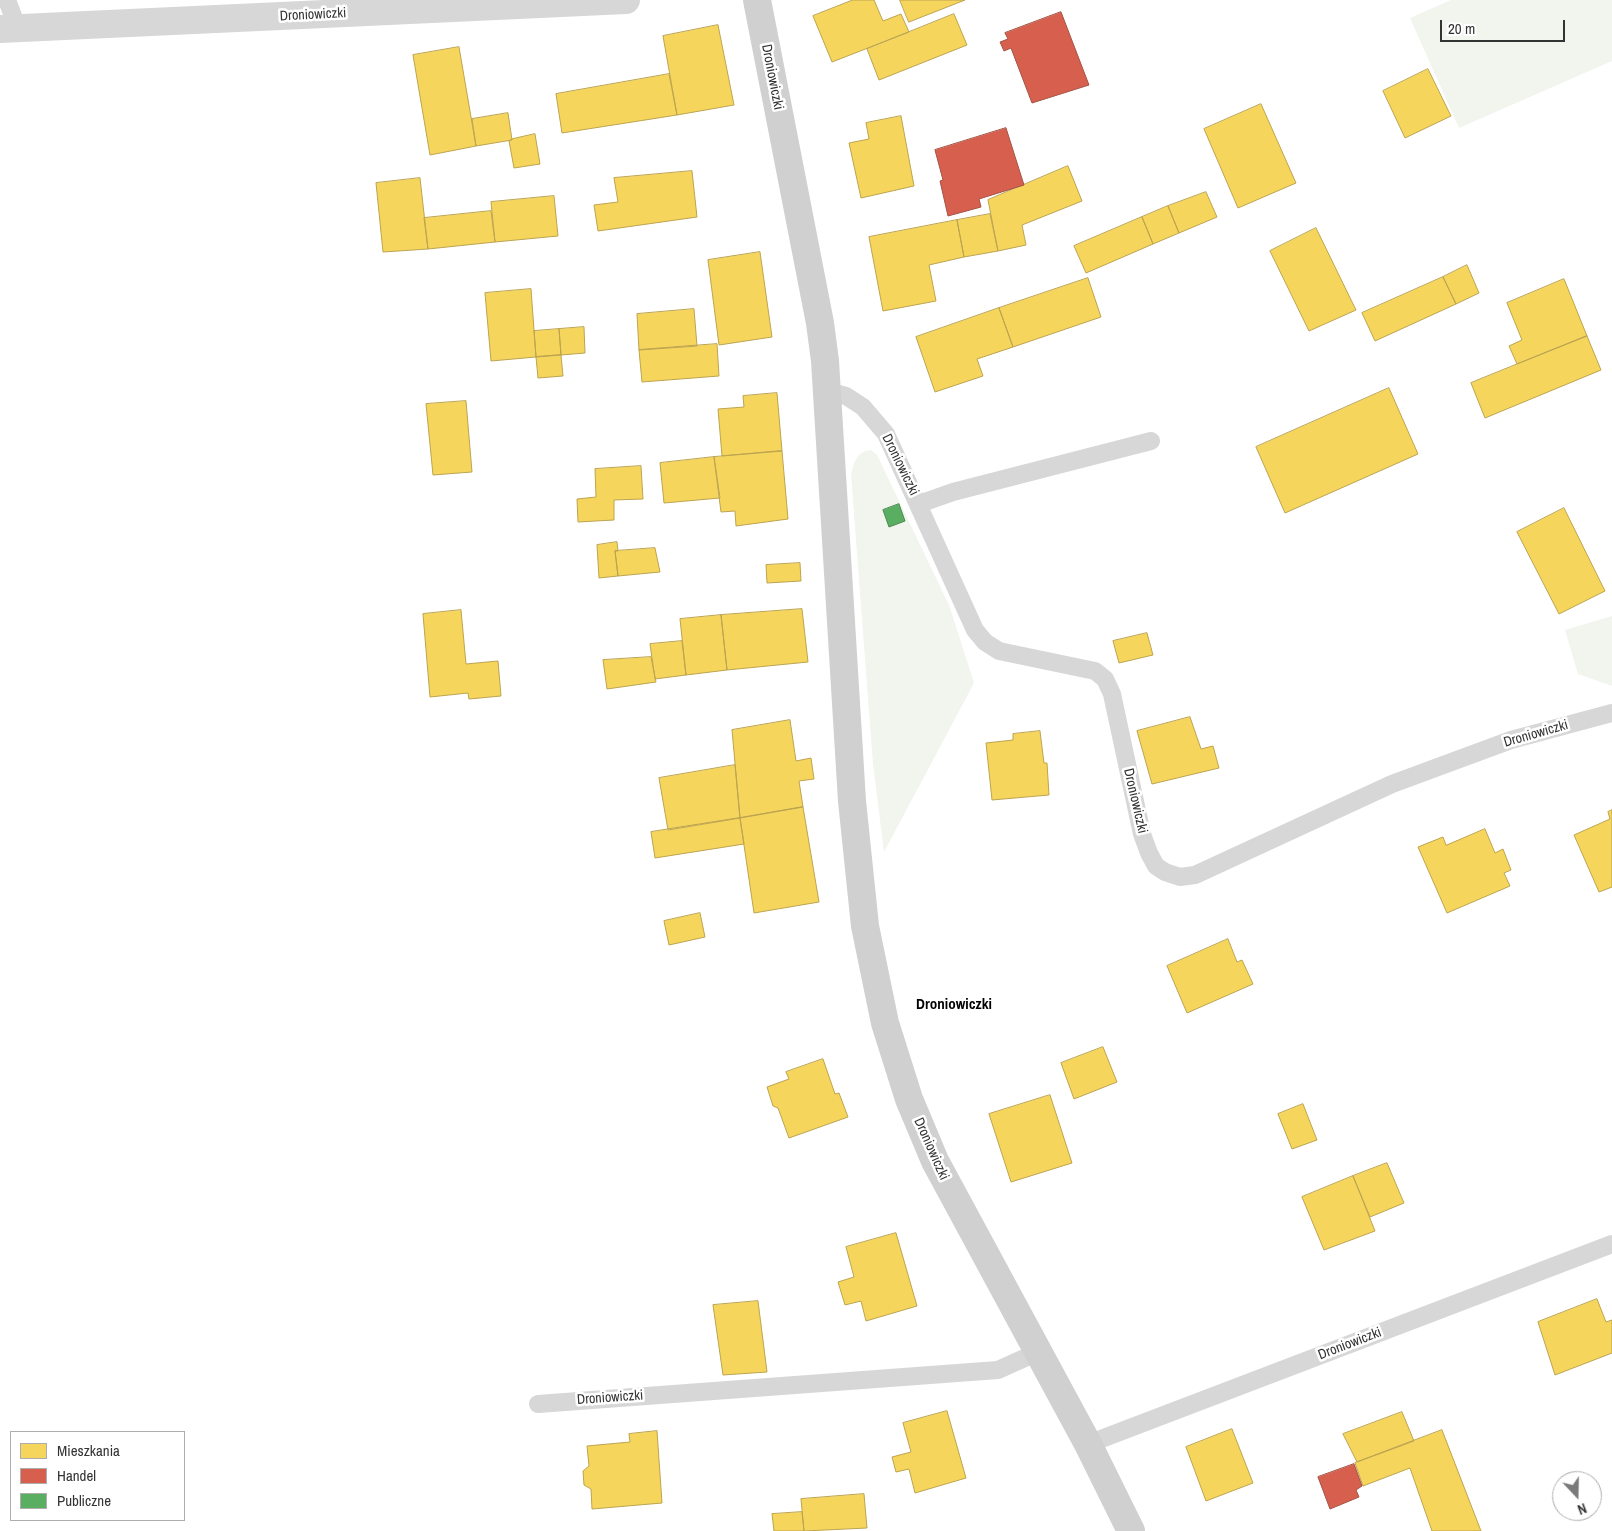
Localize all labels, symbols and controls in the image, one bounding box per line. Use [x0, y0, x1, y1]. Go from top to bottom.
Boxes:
street label: Droniowiczki [279, 5, 347, 25]
scale bar [1442, 10, 1567, 42]
text: 20 m [1448, 18, 1475, 39]
street label: Droniowiczki [757, 43, 787, 111]
street label: Droniowiczki [878, 432, 922, 498]
street label: Droniowiczki [1502, 717, 1570, 751]
street label: Droniowiczki [1119, 767, 1151, 835]
district label: Droniowiczki [916, 996, 992, 1014]
street label: Droniowiczki [910, 1115, 952, 1183]
street label: Droniowiczki [1316, 1324, 1384, 1364]
street label: Droniowiczki [576, 1387, 644, 1409]
legend [10, 1431, 185, 1521]
text: Mieszkania [57, 1440, 120, 1461]
text: Handel [57, 1465, 96, 1486]
north arrow [1552, 1471, 1602, 1521]
text: Publiczne [57, 1490, 111, 1511]
text: N [1575, 1499, 1589, 1519]

